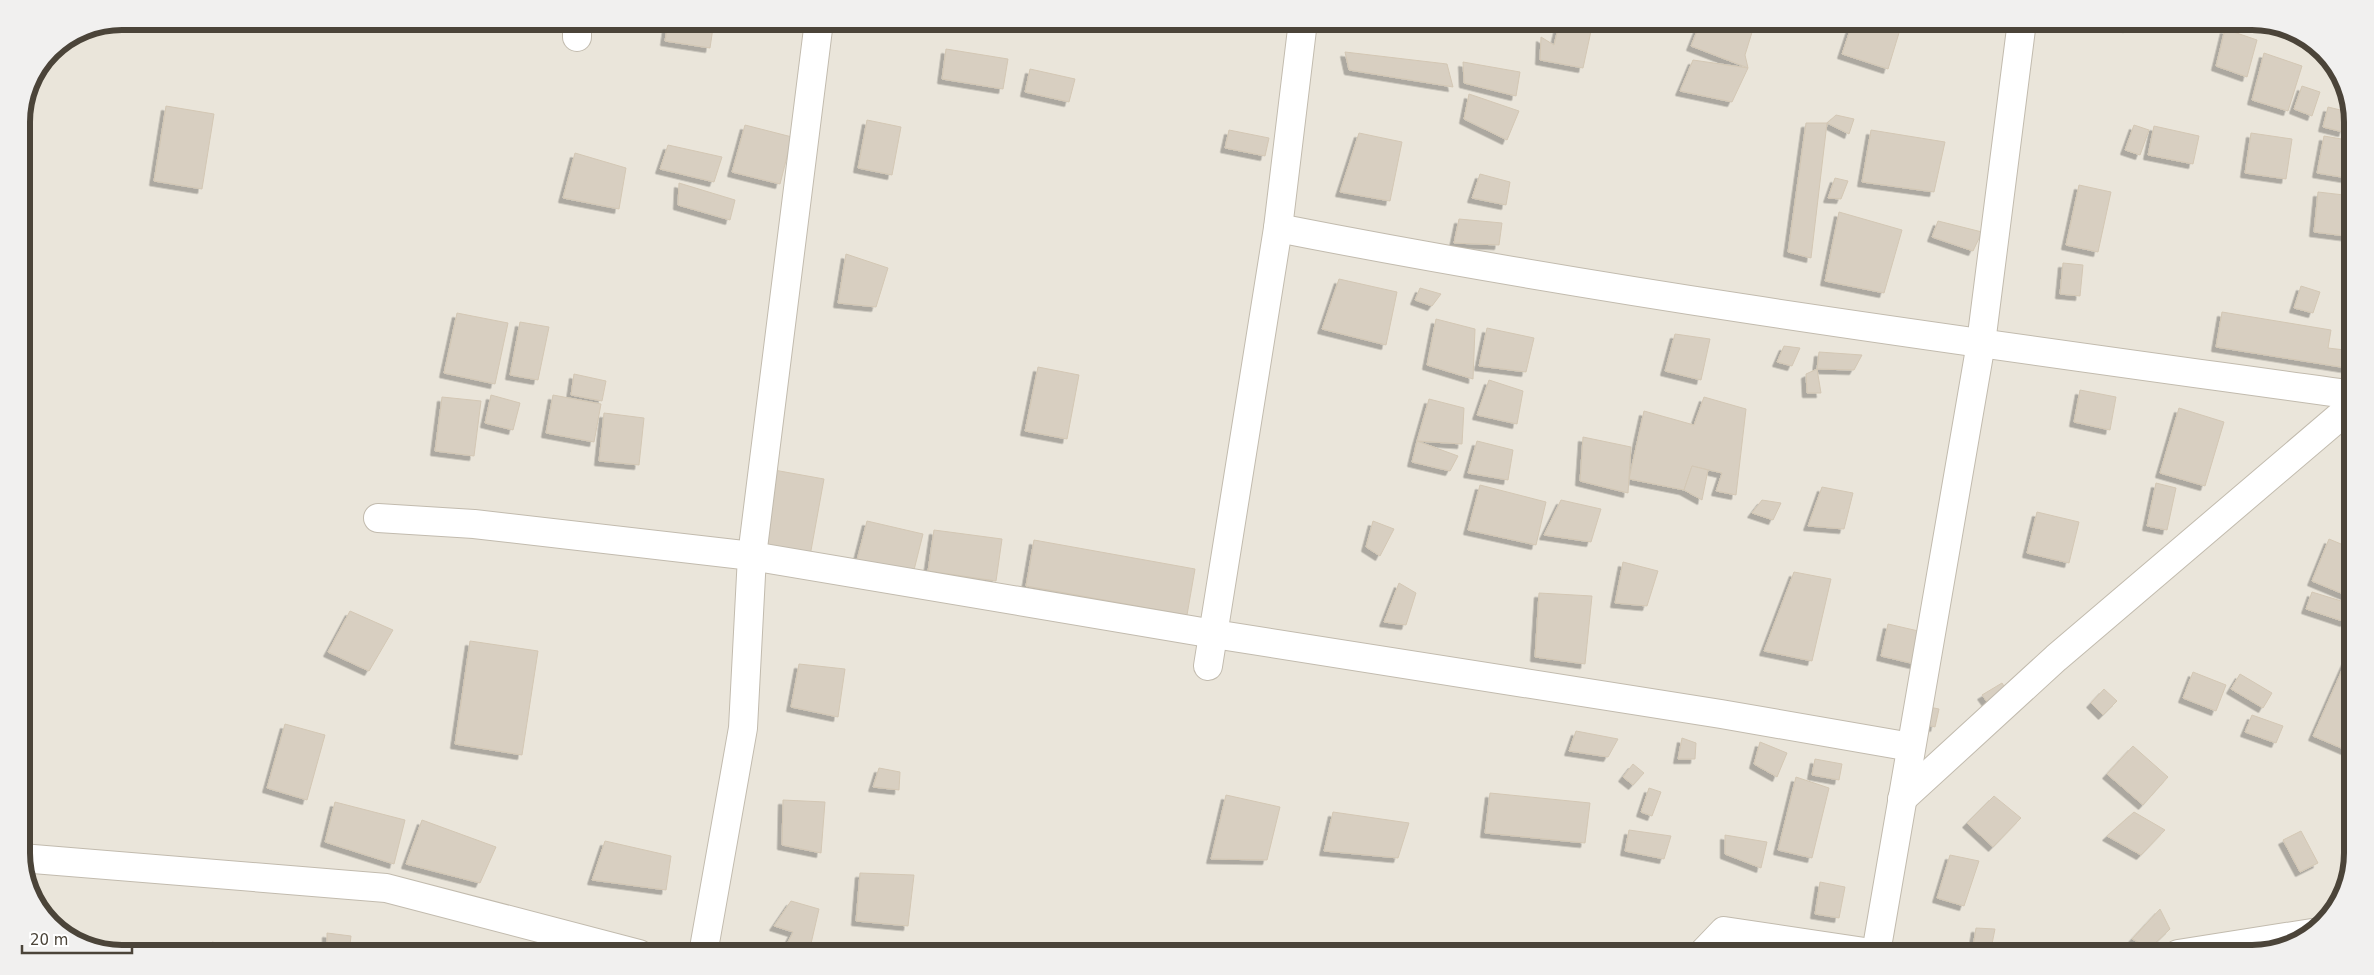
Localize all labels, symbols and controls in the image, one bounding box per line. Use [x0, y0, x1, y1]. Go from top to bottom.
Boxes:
scale bar [22, 922, 132, 954]
text: 20 m [30, 931, 68, 949]

